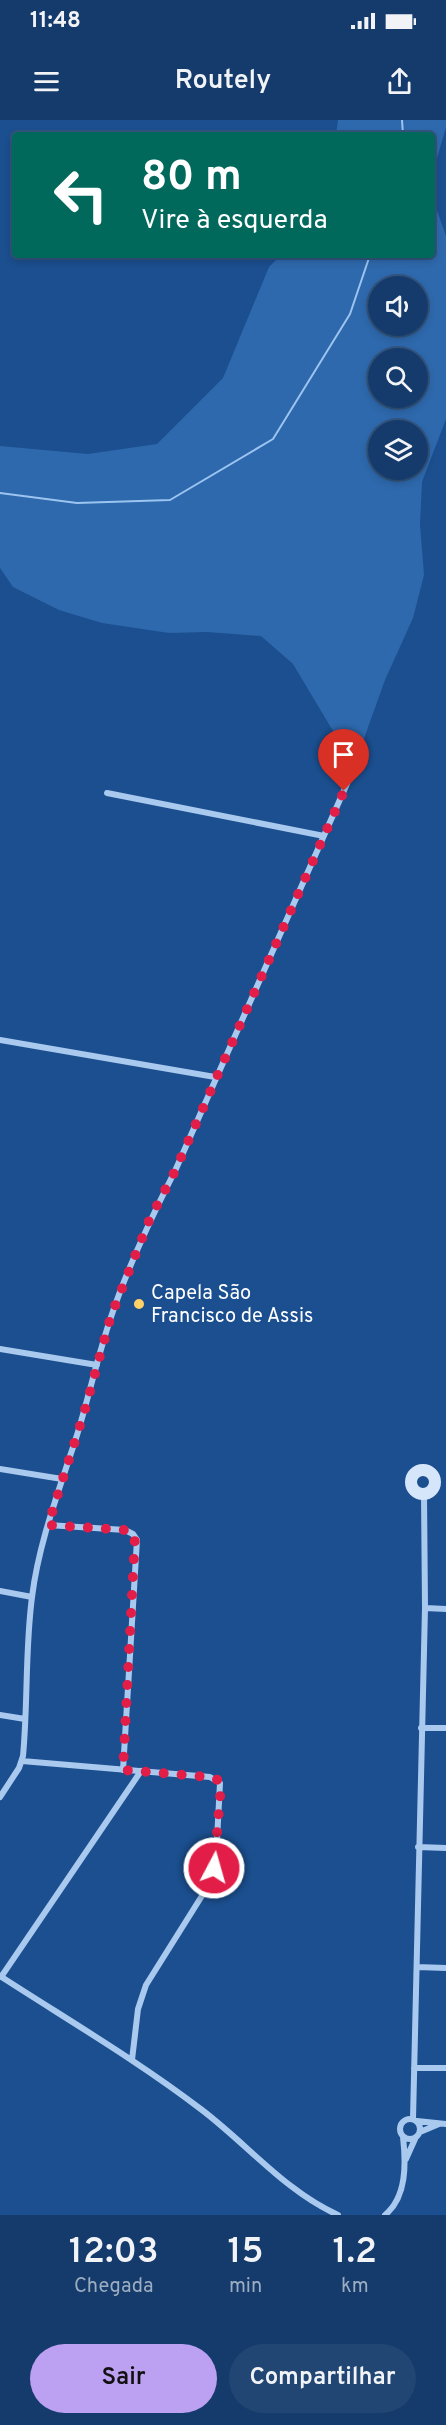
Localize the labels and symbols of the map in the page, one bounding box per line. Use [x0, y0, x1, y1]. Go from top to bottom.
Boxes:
pin [318, 729, 369, 791]
place label: Capela São Francisco de Assis [151, 1281, 313, 1330]
marker: Capela São Francisco de Assis [132, 1297, 146, 1311]
position arrow [182, 1836, 246, 1900]

